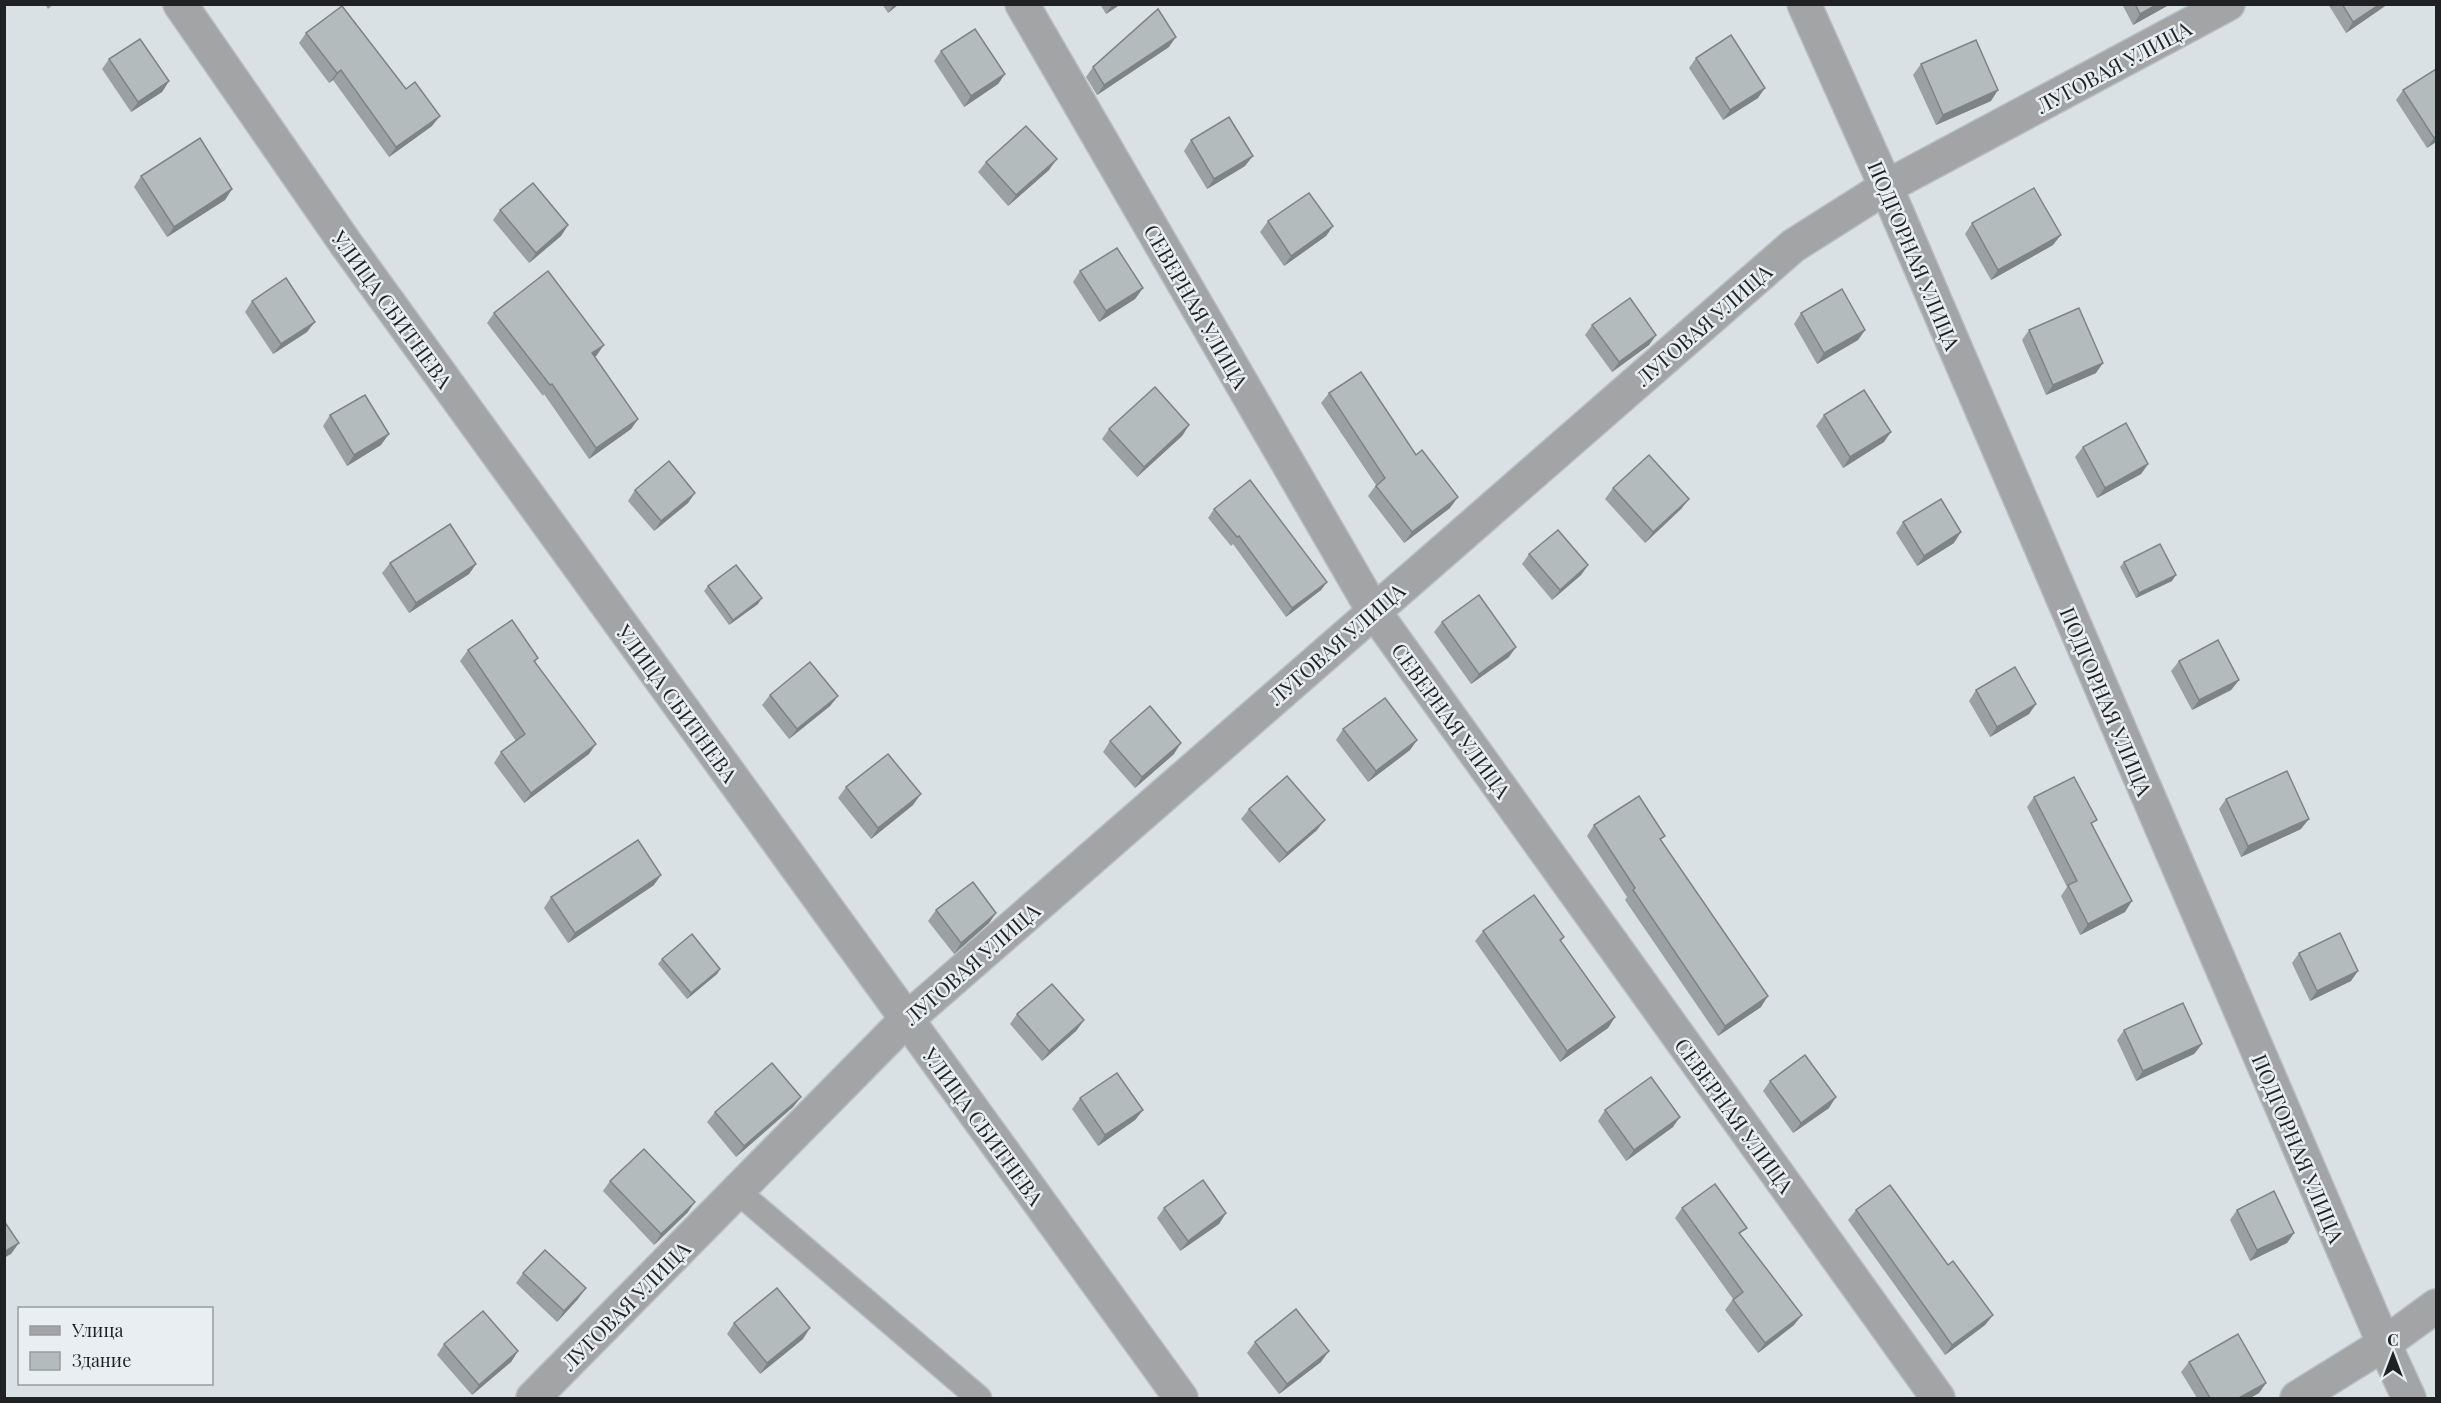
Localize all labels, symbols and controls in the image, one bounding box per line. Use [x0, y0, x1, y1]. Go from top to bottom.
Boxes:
street label: ЛУГОВАЯ УЛИЦА [2030, 13, 2196, 119]
street label: ПОДГОРНАЯ УЛИЦА [1863, 156, 1968, 354]
street label: СЕВЕРНАЯ УЛИЦА [1139, 219, 1256, 394]
street label: УЛИЦА СБИТНЕВА [326, 224, 460, 394]
street label: ЛУГОВАЯ УЛИЦА [1628, 257, 1778, 392]
street label: ЛУГОВАЯ УЛИЦА [1261, 576, 1411, 711]
street label: ПОДГОРНАЯ УЛИЦА [2055, 602, 2160, 800]
street label: УЛИЦА СБИТНЕВА [611, 618, 745, 788]
street label: СЕВЕРНАЯ УЛИЦА [1386, 637, 1518, 804]
street label: ЛУГОВАЯ УЛИЦА [896, 896, 1046, 1031]
street label: СЕВЕРНАЯ УЛИЦА [1669, 1032, 1801, 1199]
street label: УЛИЦА СБИТНЕВА [917, 1041, 1051, 1211]
street label: ПОДГОРНАЯ УЛИЦА [2247, 1049, 2352, 1247]
street label: ЛУГОВАЯ УЛИЦА [554, 1234, 696, 1376]
legend [18, 1307, 213, 1385]
text: Улица [71, 1318, 123, 1342]
north arrow [2363, 1325, 2423, 1385]
text: С [2387, 1329, 2399, 1350]
text: Здание [72, 1348, 131, 1372]

